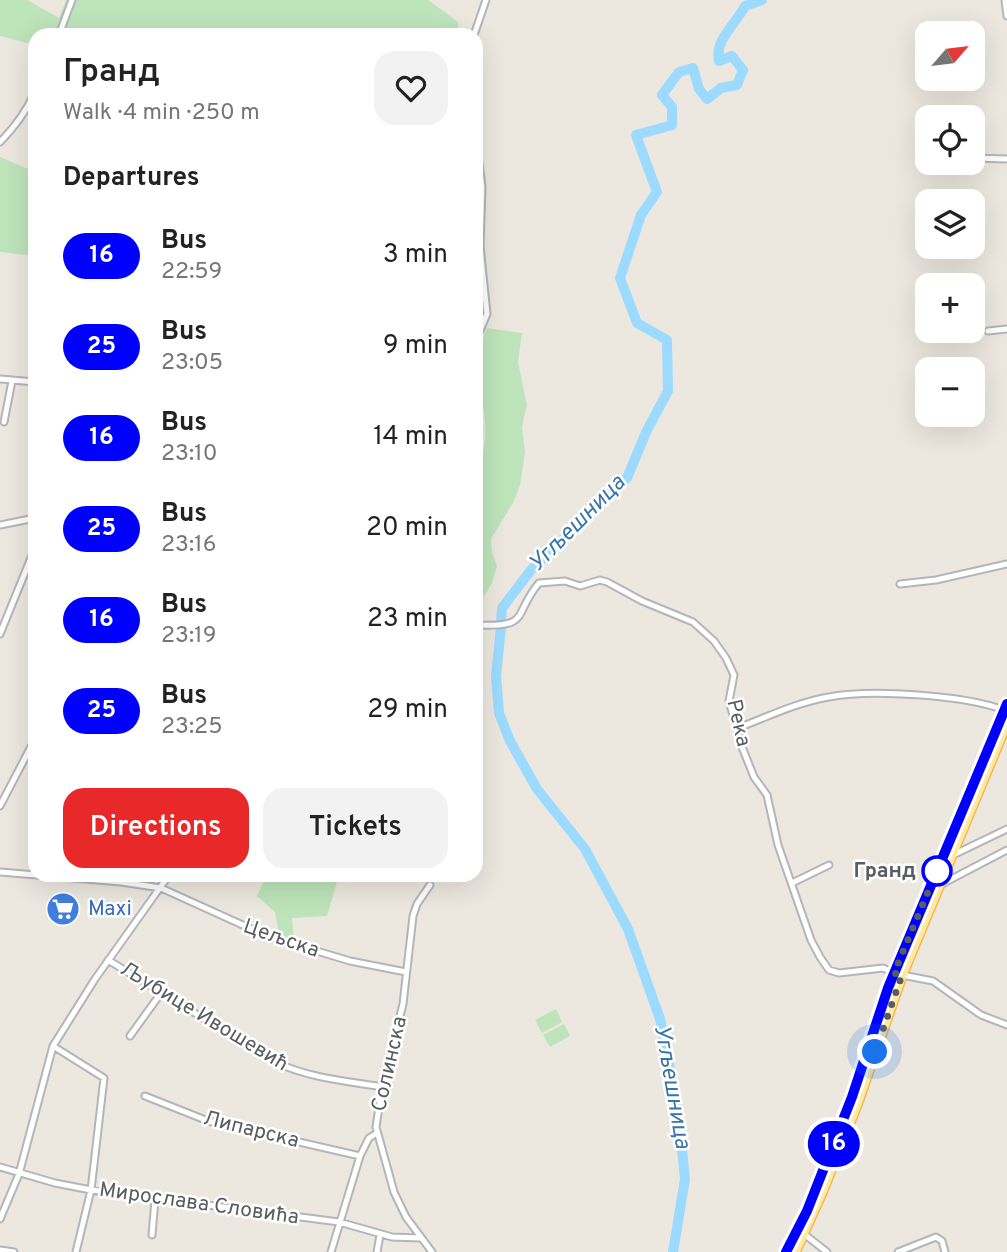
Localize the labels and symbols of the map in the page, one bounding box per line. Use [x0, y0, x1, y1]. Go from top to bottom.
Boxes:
north arrow [915, 21, 985, 91]
water label: Угљешница [523, 469, 633, 579]
street label: Река [719, 697, 757, 749]
marker: Гранд [922, 856, 952, 886]
place label: Гранд [854, 858, 916, 885]
supermarket icon: Maxi [44, 890, 82, 928]
place label: Maxi [88, 896, 132, 923]
street label: Цељска [239, 913, 323, 965]
street label: Љубице Ивошевић [115, 956, 293, 1078]
street label: Солинска [366, 1014, 414, 1114]
water label: Угљешница [646, 1023, 696, 1151]
your location [857, 1034, 892, 1069]
street label: Липарска [200, 1105, 302, 1155]
line badge: 16 [802, 1121, 866, 1167]
street label: Мирослава Словића [97, 1177, 301, 1231]

